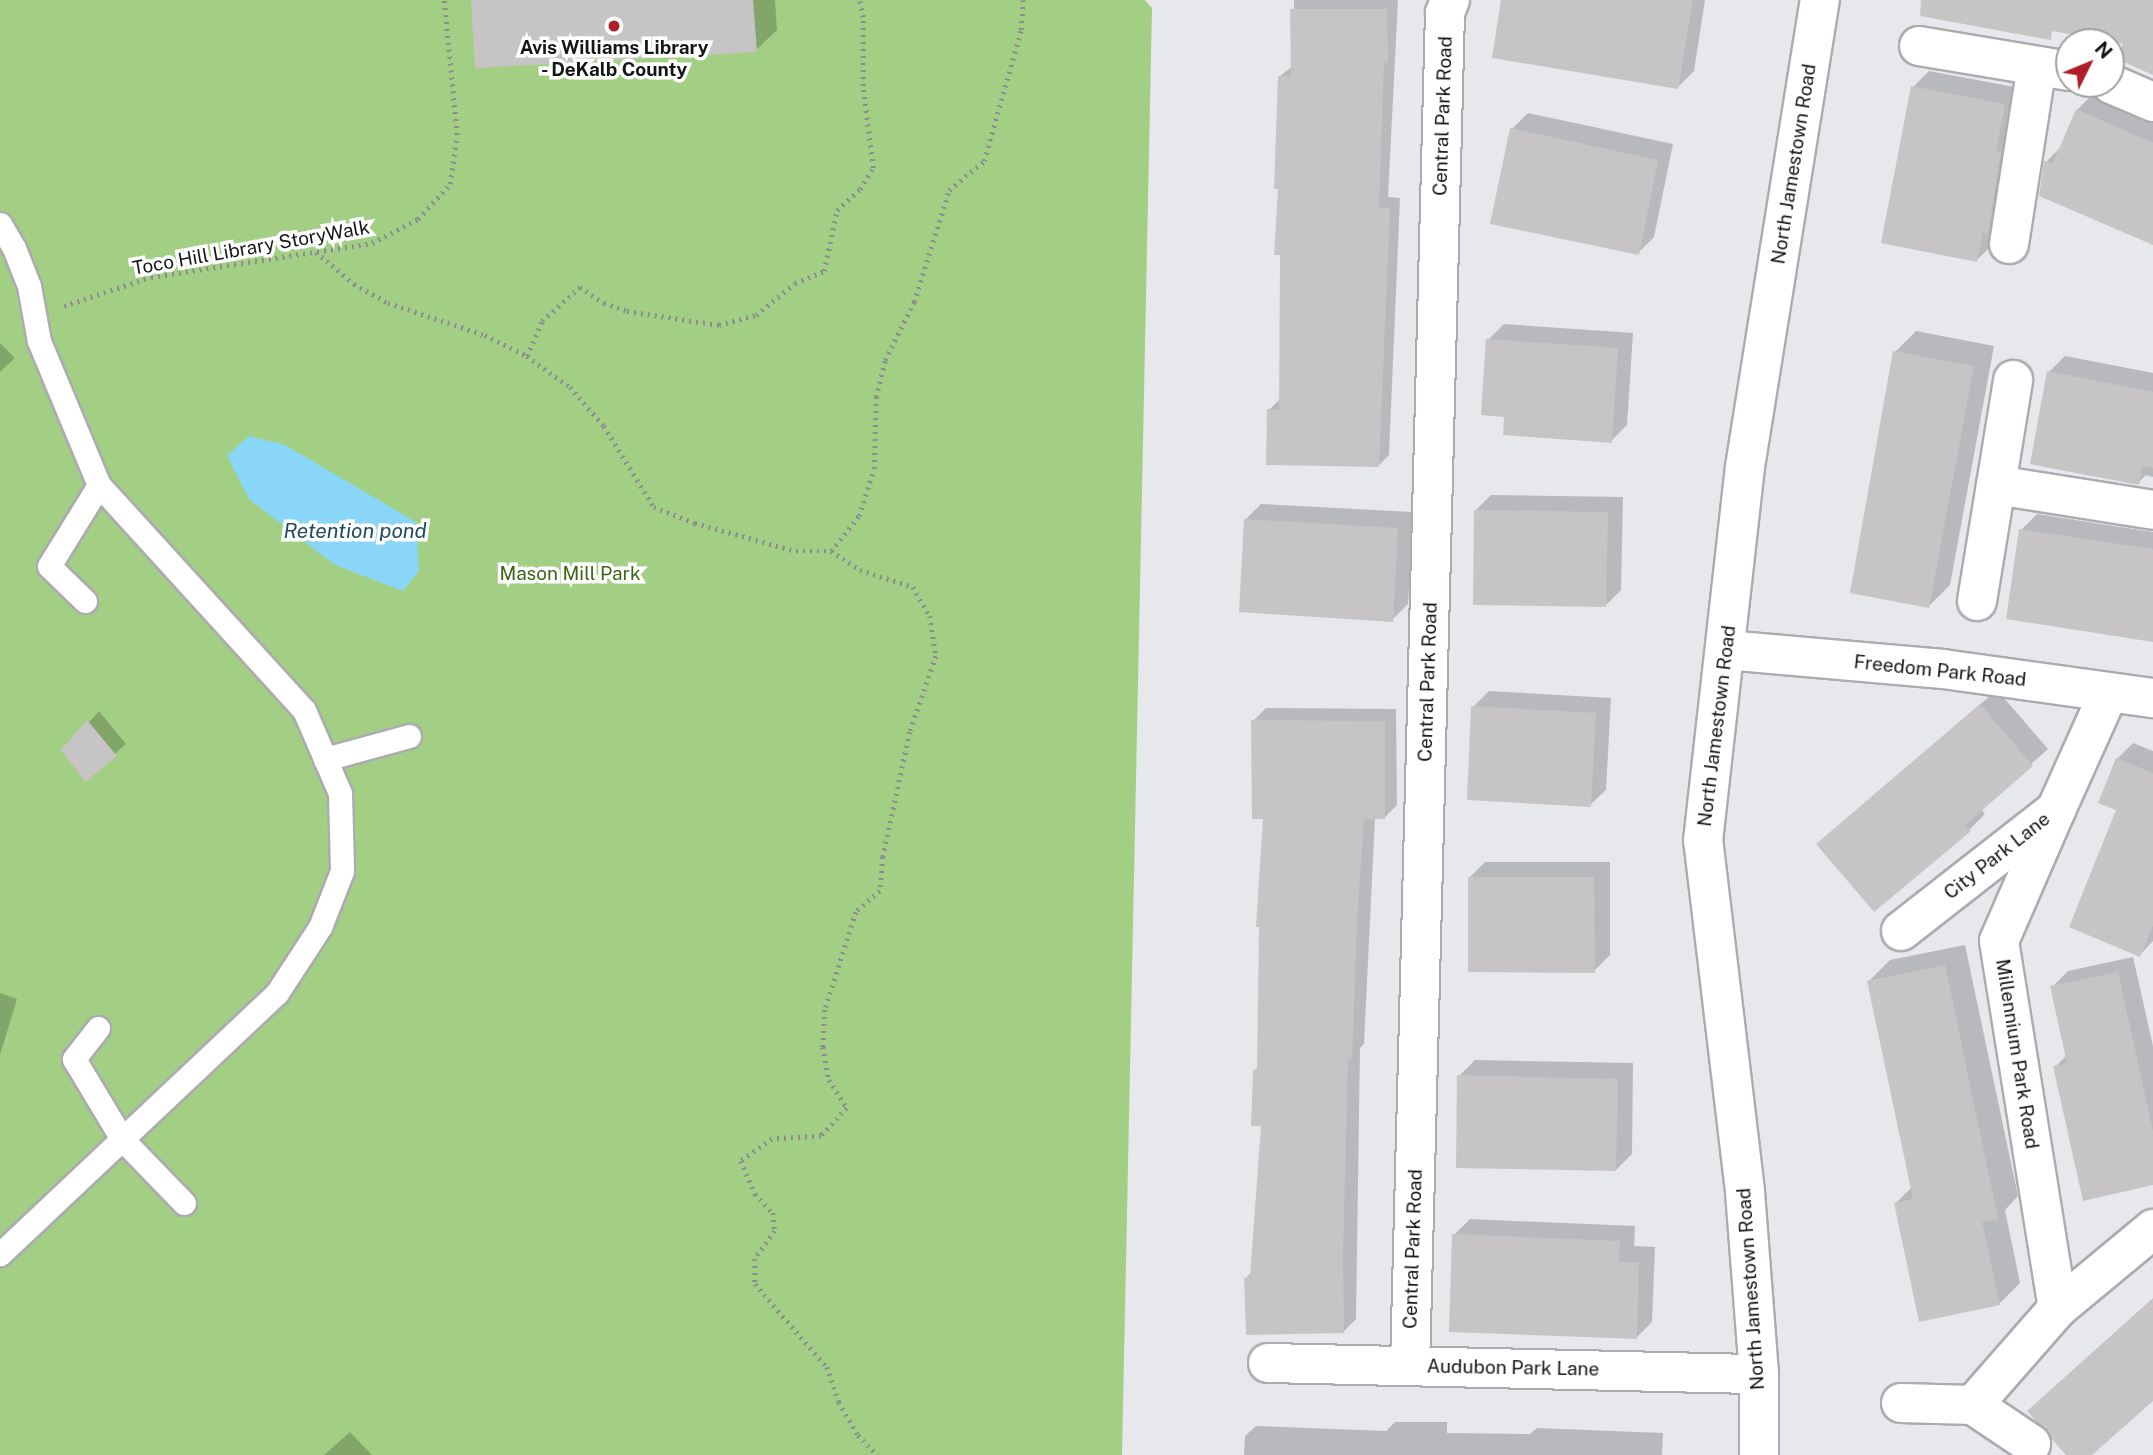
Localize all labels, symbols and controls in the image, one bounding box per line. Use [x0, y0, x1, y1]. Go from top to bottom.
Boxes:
marker: Avis Williams Library - DeKalb County [606, 18, 622, 34]
north arrow [2055, 28, 2125, 98]
street label: Central Park Road [1429, 36, 1457, 196]
place label: Avis Williams Library - DeKalb County [519, 37, 709, 81]
text: N [2091, 37, 2117, 63]
street label: North Jamestown Road [1767, 62, 1821, 266]
street label: Toco Hill Library StoryWalk [131, 216, 371, 280]
water label: Retention pond [283, 518, 427, 544]
park label: Mason Mill Park [499, 563, 641, 585]
street label: Central Park Road [1414, 602, 1442, 762]
street label: North Jamestown Road [1693, 624, 1741, 828]
street label: Freedom Park Road [1853, 651, 2027, 691]
street label: City Park Lane [1940, 808, 2054, 904]
street label: Millennium Park Road [1991, 957, 2043, 1151]
street label: Central Park Road [1399, 1169, 1427, 1329]
street label: North Jamestown Road [1733, 1187, 1769, 1391]
street label: Audubon Park Lane [1427, 1355, 1599, 1381]

